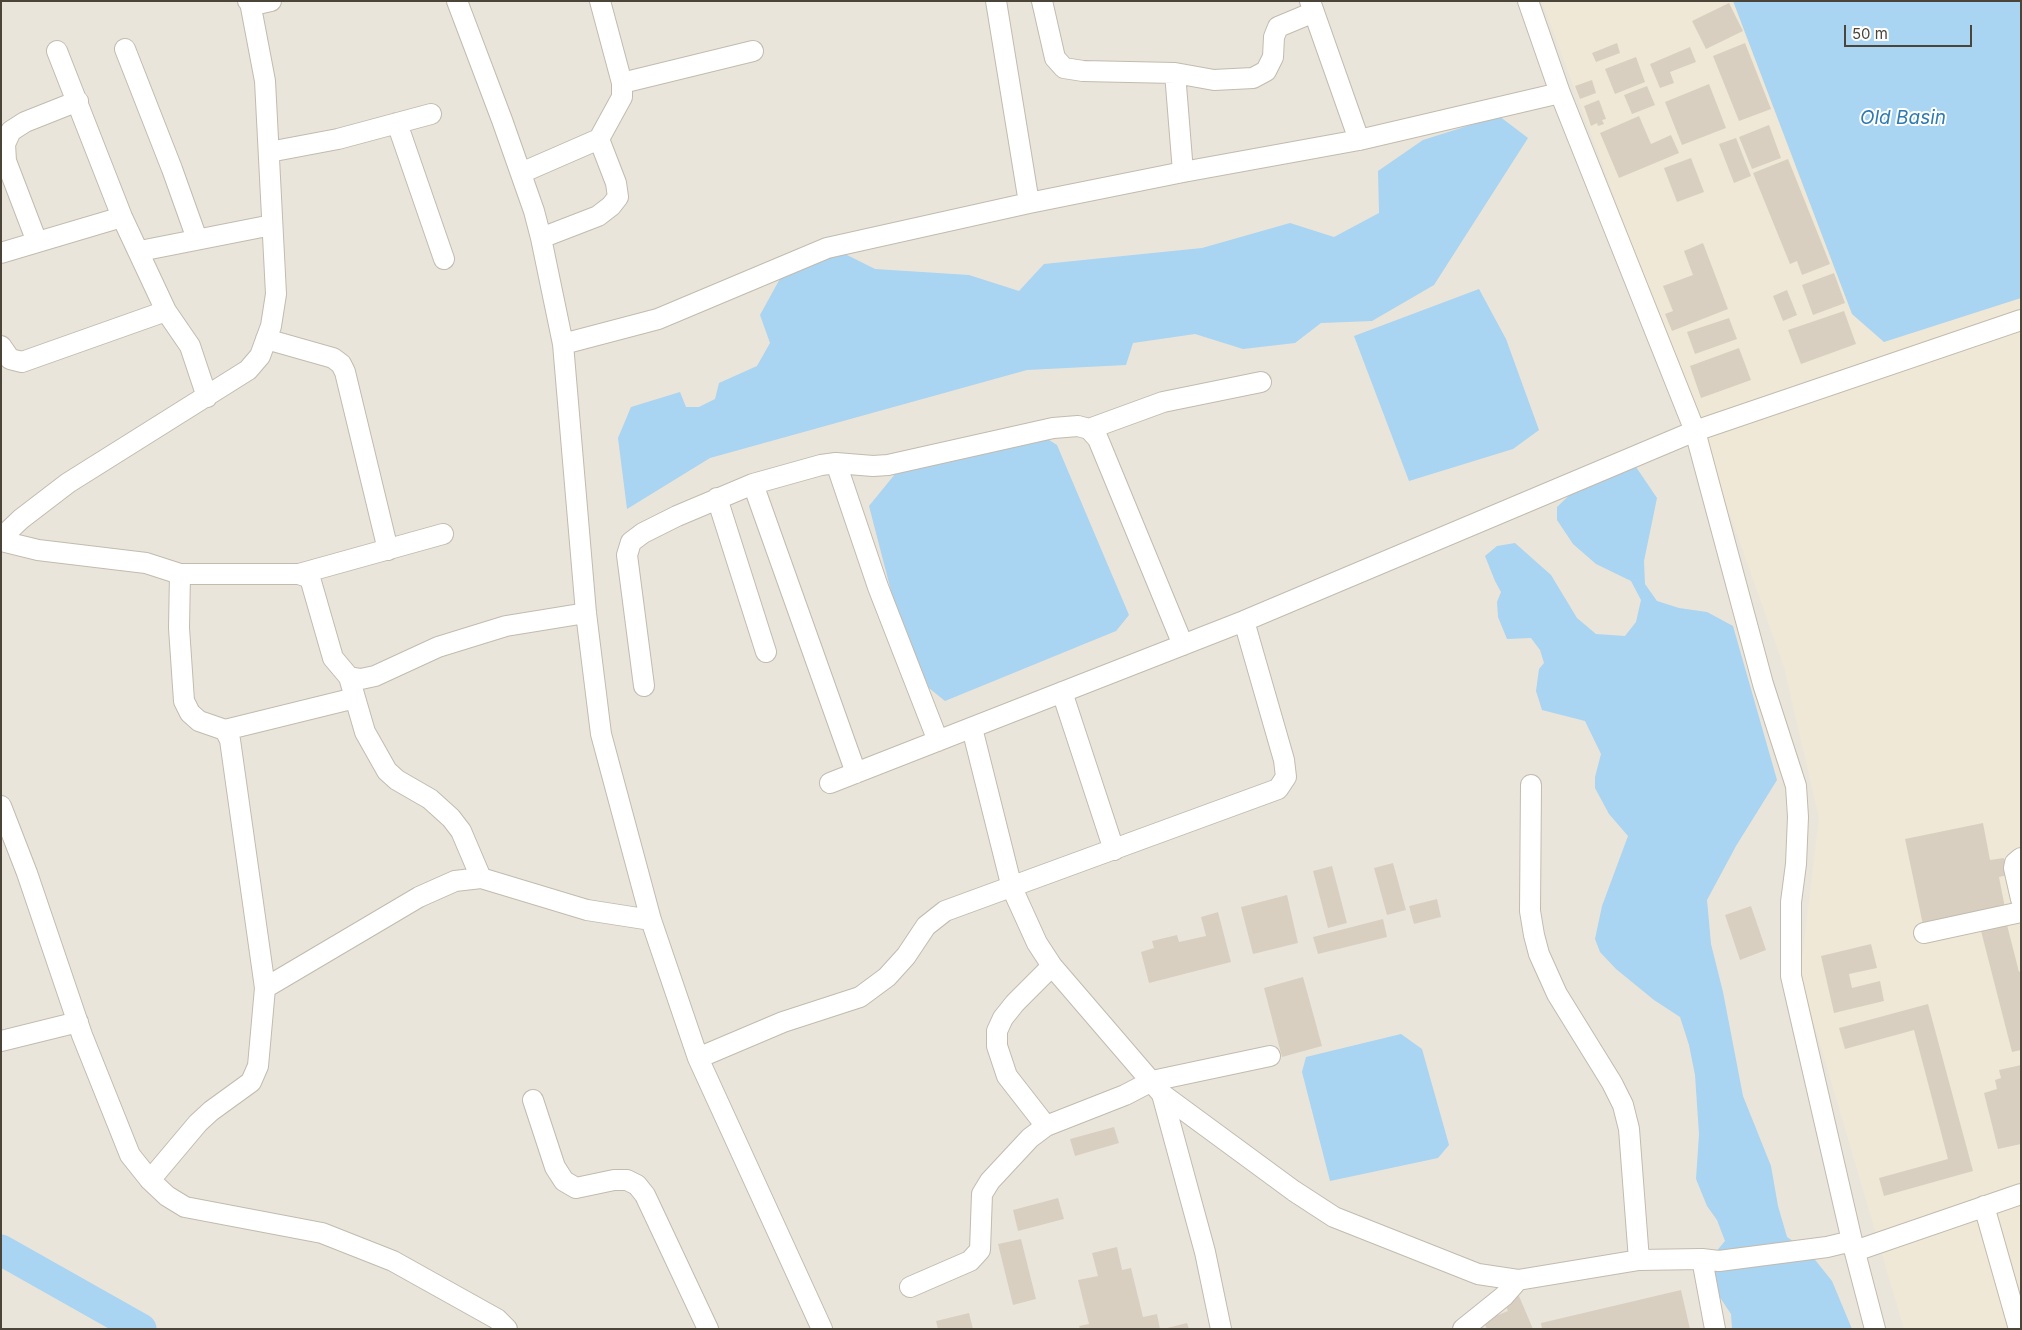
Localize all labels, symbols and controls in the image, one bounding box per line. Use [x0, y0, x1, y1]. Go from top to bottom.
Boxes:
scale bar [1847, 15, 1974, 47]
text: 50 m [1852, 24, 1888, 43]
water label: Old Basin [1860, 107, 1946, 129]

